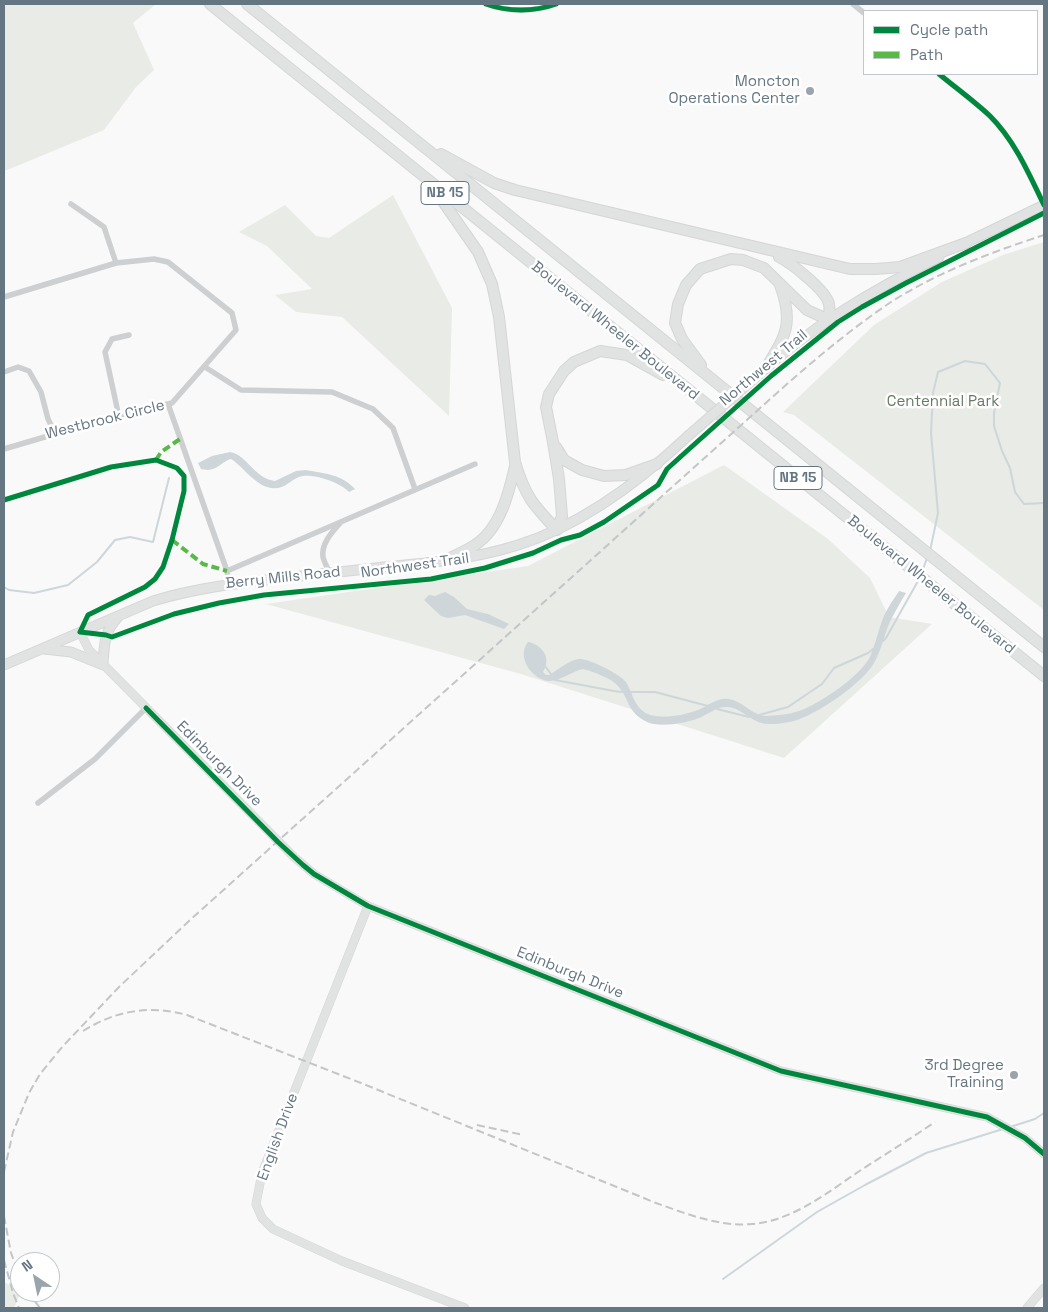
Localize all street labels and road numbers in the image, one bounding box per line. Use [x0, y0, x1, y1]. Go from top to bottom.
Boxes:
road number: NB 15 [421, 182, 469, 204]
street label: Boulevard Wheeler Boulevard [528, 258, 702, 404]
street label: Northwest Trail [716, 326, 812, 410]
street label: Westbrook Circle [44, 396, 166, 444]
road number: NB 15 [774, 466, 822, 489]
street label: Boulevard Wheeler Boulevard [844, 512, 1018, 658]
street label: Northwest Trail [360, 549, 470, 583]
street label: Berry Mills Road [225, 563, 341, 593]
street label: Edinburgh Drive [172, 717, 266, 811]
street label: Edinburgh Drive [514, 943, 626, 1003]
street label: English Drive [254, 1091, 302, 1183]

